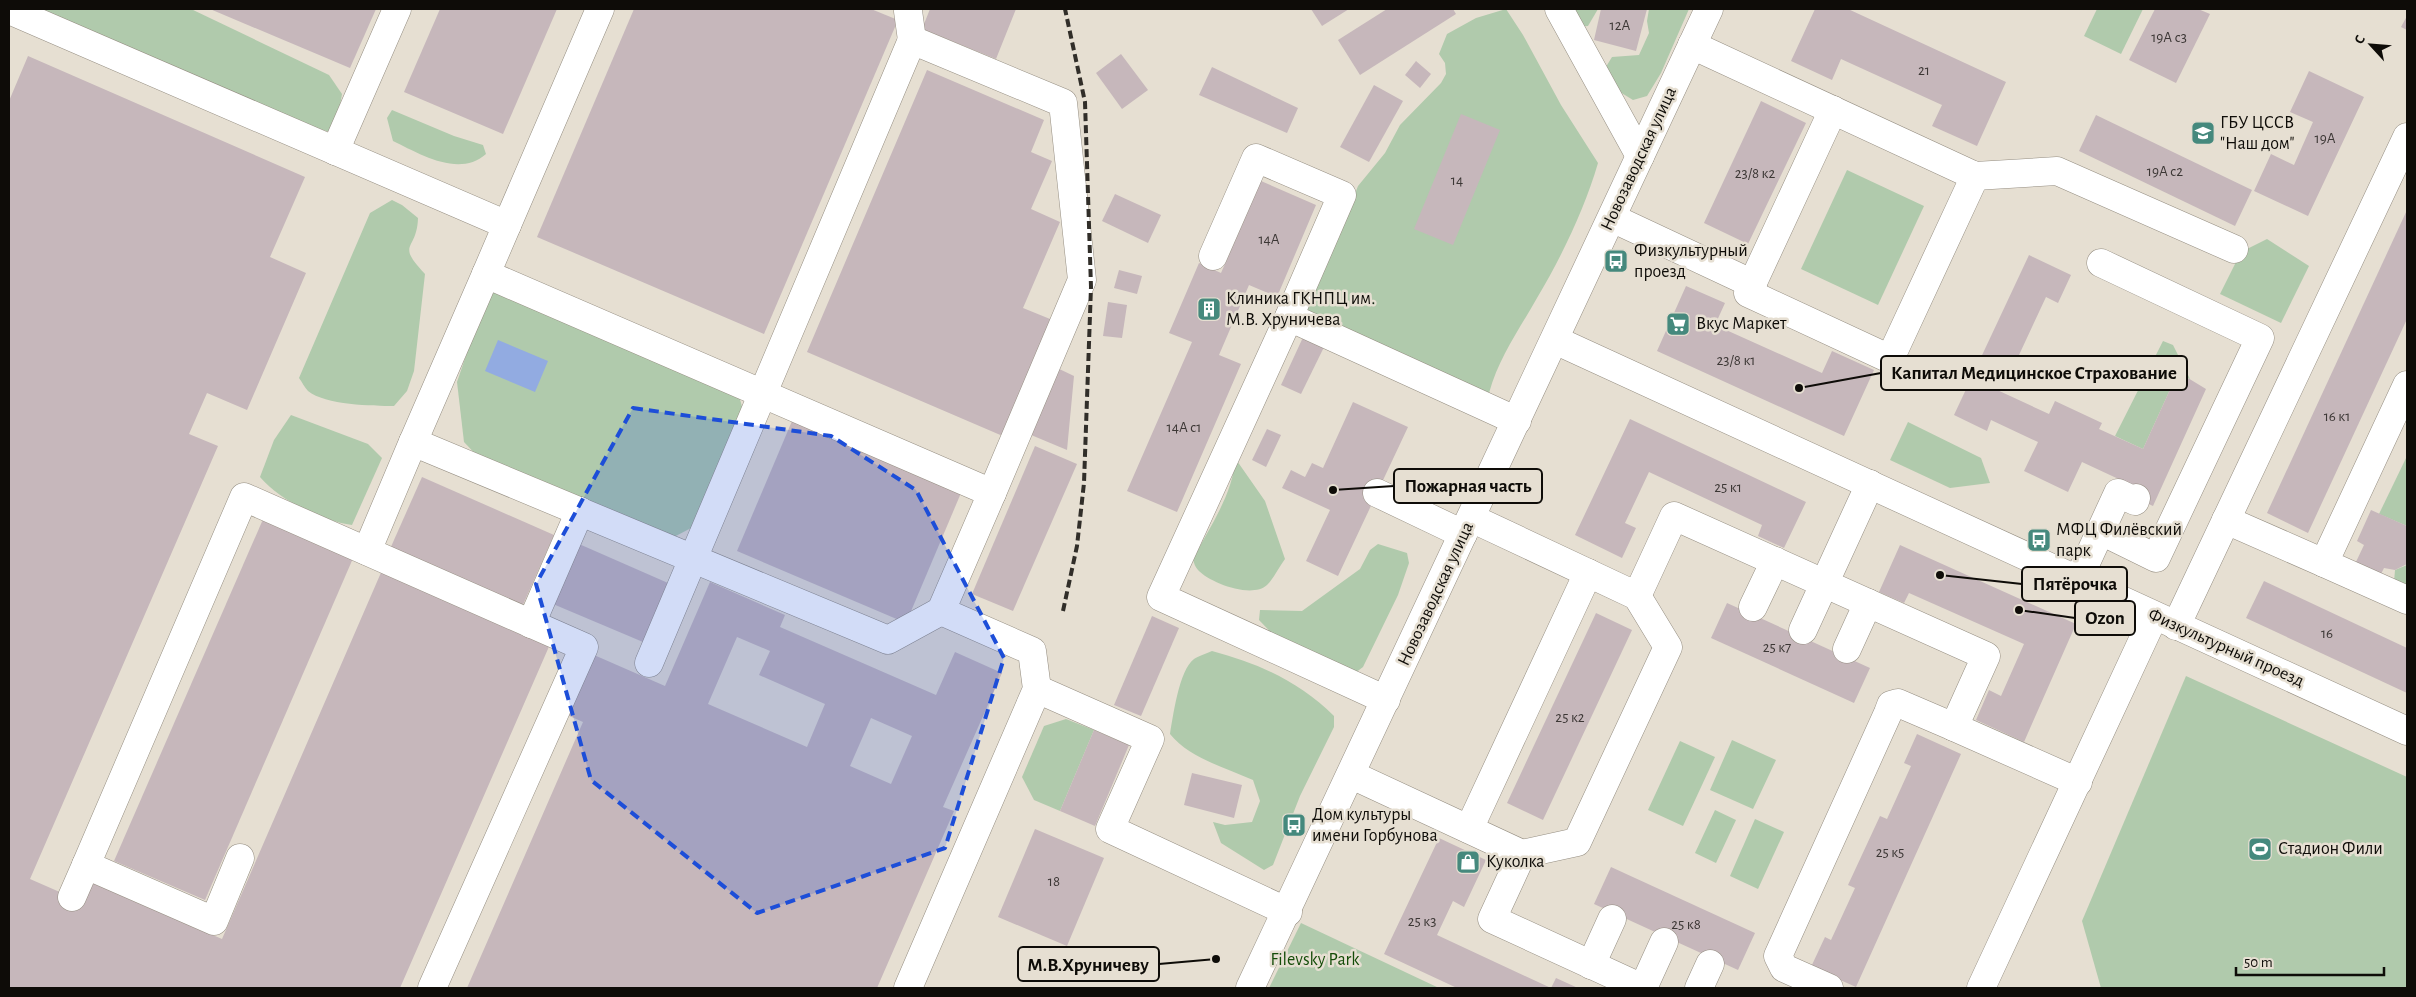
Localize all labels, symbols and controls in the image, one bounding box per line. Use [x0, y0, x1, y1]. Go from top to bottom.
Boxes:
house number: 12А [1610, 18, 1631, 33]
north arrow [2346, 20, 2396, 70]
house number: 19А с3 [2151, 30, 2187, 45]
text: С [2352, 33, 2368, 46]
house number: 21 [1918, 63, 1930, 78]
street label: Новозаводская улица [1598, 84, 1680, 234]
place label: ГБУ ЦССВ "Наш дом" [2220, 114, 2295, 153]
school or university icon: ГБУ ЦССВ "Наш дом" [2190, 120, 2216, 146]
house number: 19А [2314, 131, 2336, 146]
house number: 19А с2 [2147, 164, 2183, 179]
house number: 23/8 к2 [1735, 166, 1775, 181]
house number: 14 [1451, 173, 1463, 188]
house number: 14А [1258, 232, 1280, 247]
place label: Физкультурный проезд [1634, 242, 1748, 281]
bus stop icon: Физкультурный проезд [1603, 248, 1629, 274]
place label: Клиника ГКНПЦ им. М.В. Хруничева [1226, 290, 1375, 329]
building icon: Клиника ГКНПЦ им. М.В. Хруничева [1196, 296, 1222, 322]
supermarket icon: Вкус Маркет [1665, 311, 1691, 337]
place label: Вкус Маркет [1696, 315, 1787, 333]
house number: 23/8 к1 [1717, 353, 1755, 368]
callout: Капитал Медицинское Страхование [1881, 356, 2187, 390]
text: Капитал Медицинское Страхование [1891, 364, 2177, 383]
house number: 16 к1 [2324, 409, 2350, 424]
house number: 14А с1 [1167, 420, 1201, 435]
callout: Пожарная часть [1394, 469, 1542, 503]
text: Пожарная часть [1404, 477, 1532, 496]
house number: 25 к1 [1714, 480, 1742, 495]
street label: Новозаводская улица [1395, 519, 1477, 669]
place label: МФЦ Филёвский парк [2056, 521, 2182, 560]
bus stop icon: МФЦ Филёвский парк [2026, 527, 2052, 553]
callout: Пятёрочка [2022, 567, 2127, 601]
text: Пятёрочка [2033, 575, 2117, 594]
callout: Ozon [2075, 601, 2135, 635]
street label: Физкультурный проезд [2145, 605, 2307, 691]
text: Ozon [2085, 609, 2125, 628]
house number: 16 [2321, 626, 2333, 641]
house number: 25 к7 [1763, 640, 1791, 655]
house number: 25 к2 [1555, 710, 1585, 725]
place label: Дом культуры имени Горбунова [1312, 806, 1438, 845]
bus stop icon: Дом культуры имени Горбунова [1281, 812, 1307, 838]
sports icon: Стадион Фили [2247, 836, 2273, 862]
place label: Стадион Фили [2278, 840, 2383, 858]
house number: 25 к5 [1876, 845, 1904, 860]
shop icon: Куколка [1455, 849, 1481, 875]
place label: Куколка [1486, 853, 1545, 871]
house number: 18 [1048, 874, 1060, 889]
house number: 25 к3 [1408, 914, 1436, 929]
house number: 25 к8 [1671, 917, 1701, 932]
scale bar [2236, 944, 2384, 976]
callout: М.В.Хруничеву [1018, 947, 1159, 981]
park label: Filevsky Park [1270, 951, 1360, 969]
text: 50 m [2244, 955, 2273, 970]
text: М.В.Хруничеву [1027, 956, 1149, 975]

